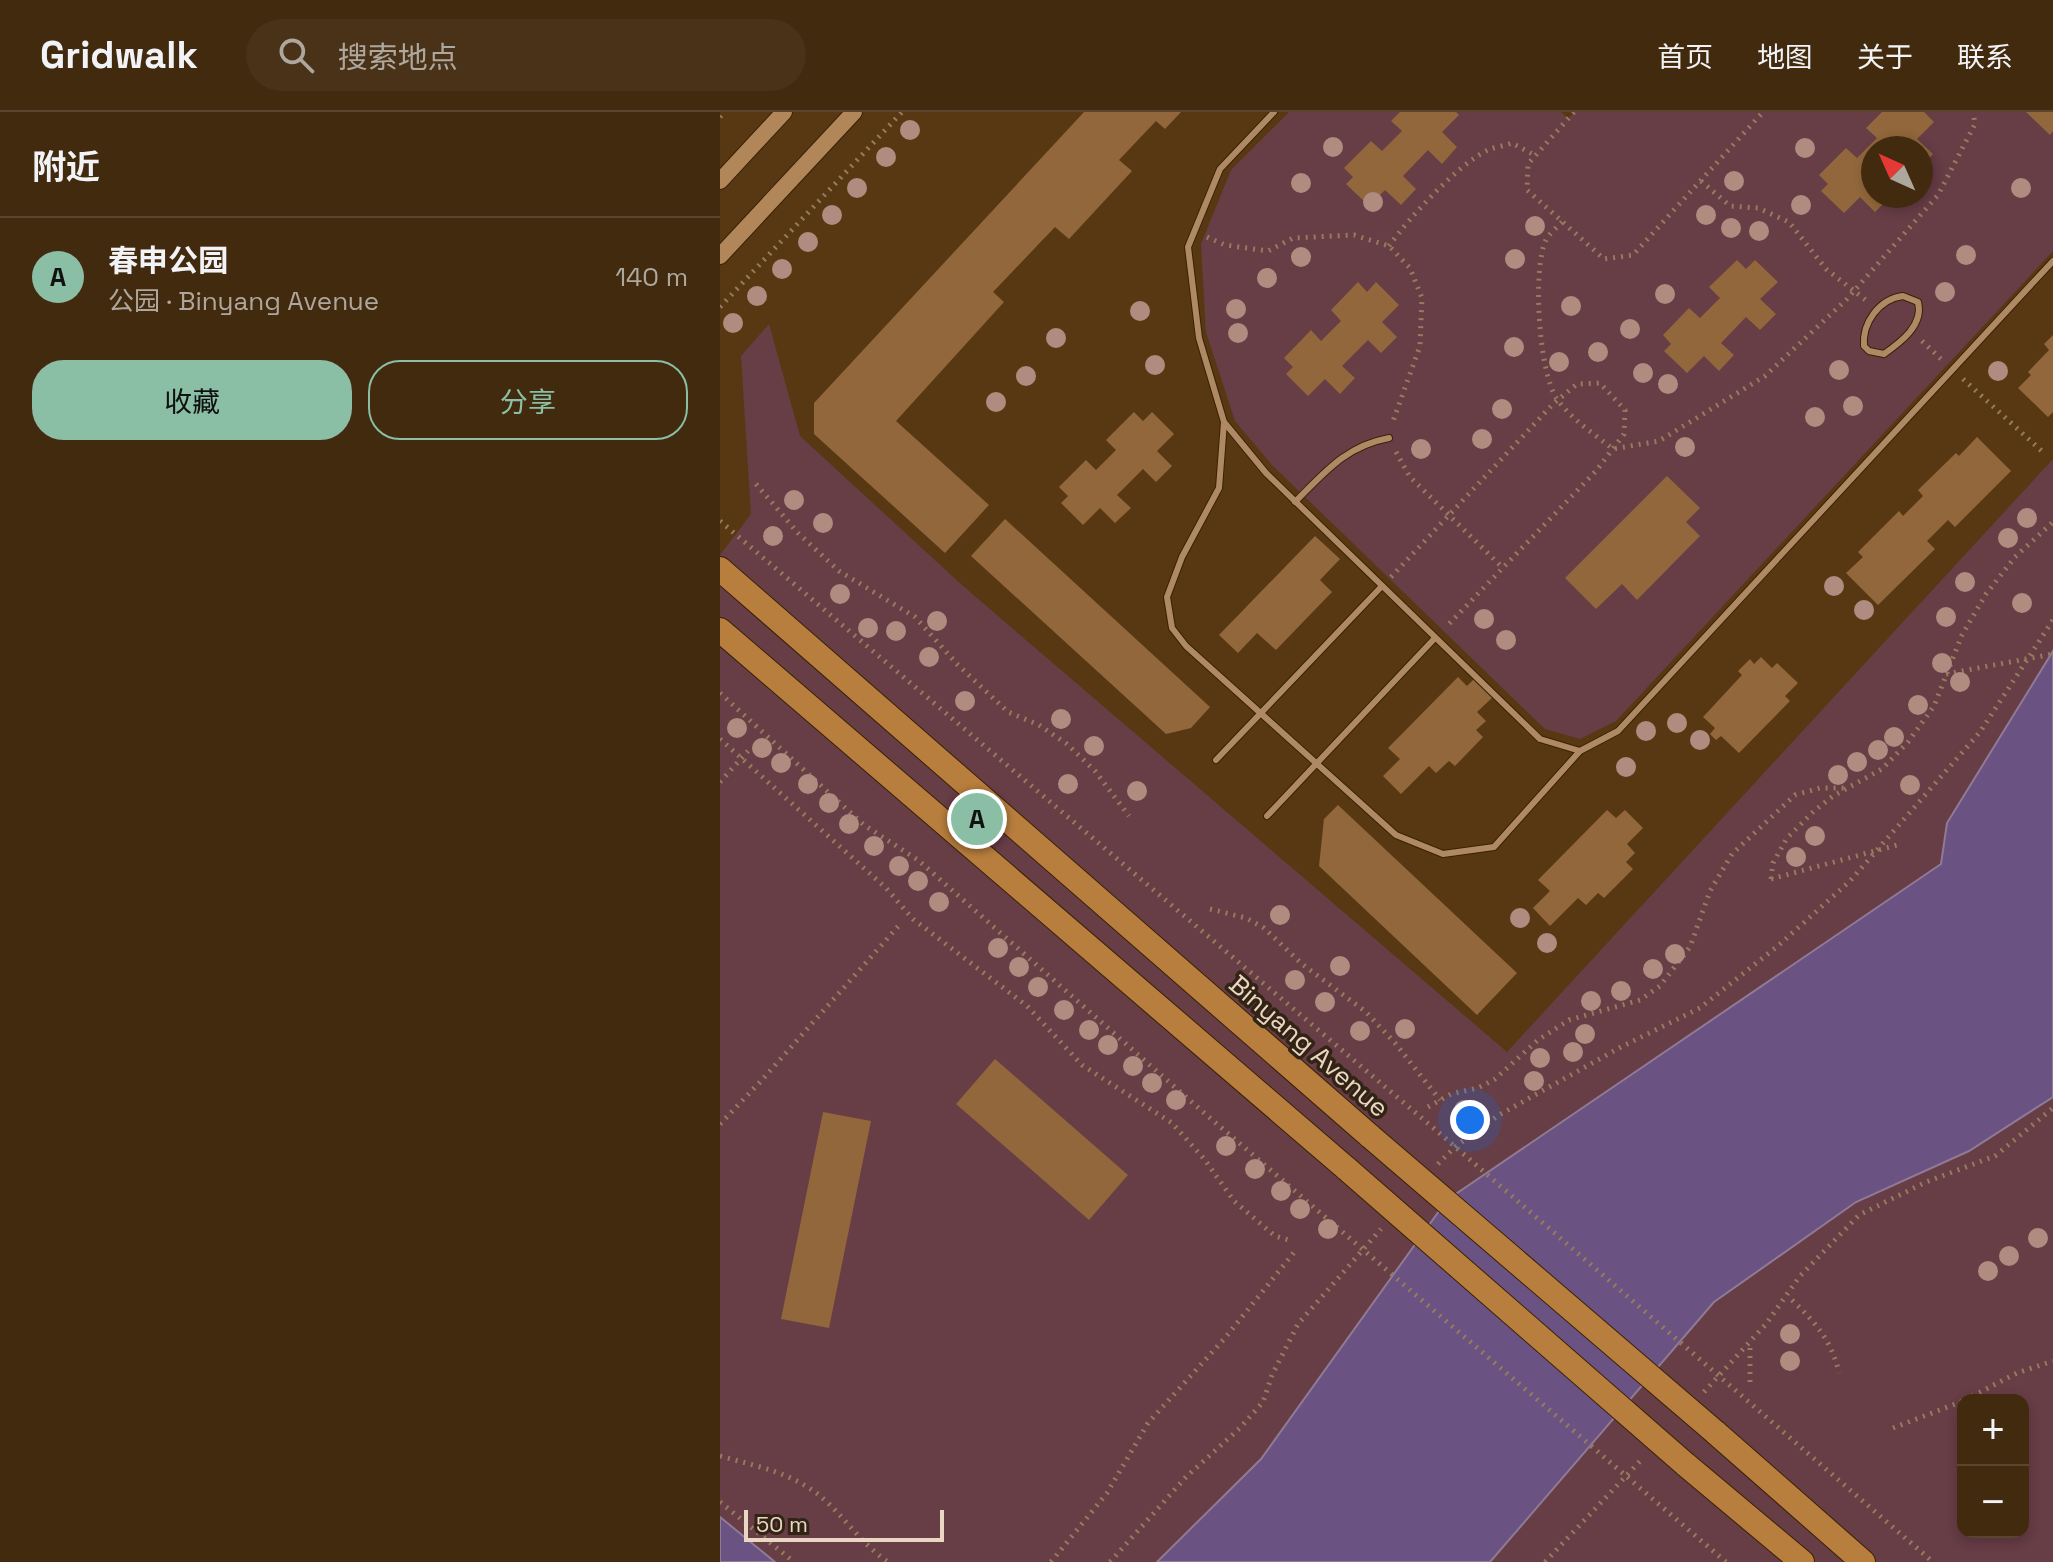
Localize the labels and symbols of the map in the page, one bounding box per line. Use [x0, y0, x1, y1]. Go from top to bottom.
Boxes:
north arrow [1861, 136, 1933, 208]
pin: A [951, 789, 1003, 849]
street label: Binyang Avenue [1222, 967, 1396, 1125]
your location [1450, 1100, 1490, 1140]
scale bar [744, 1506, 944, 1542]

